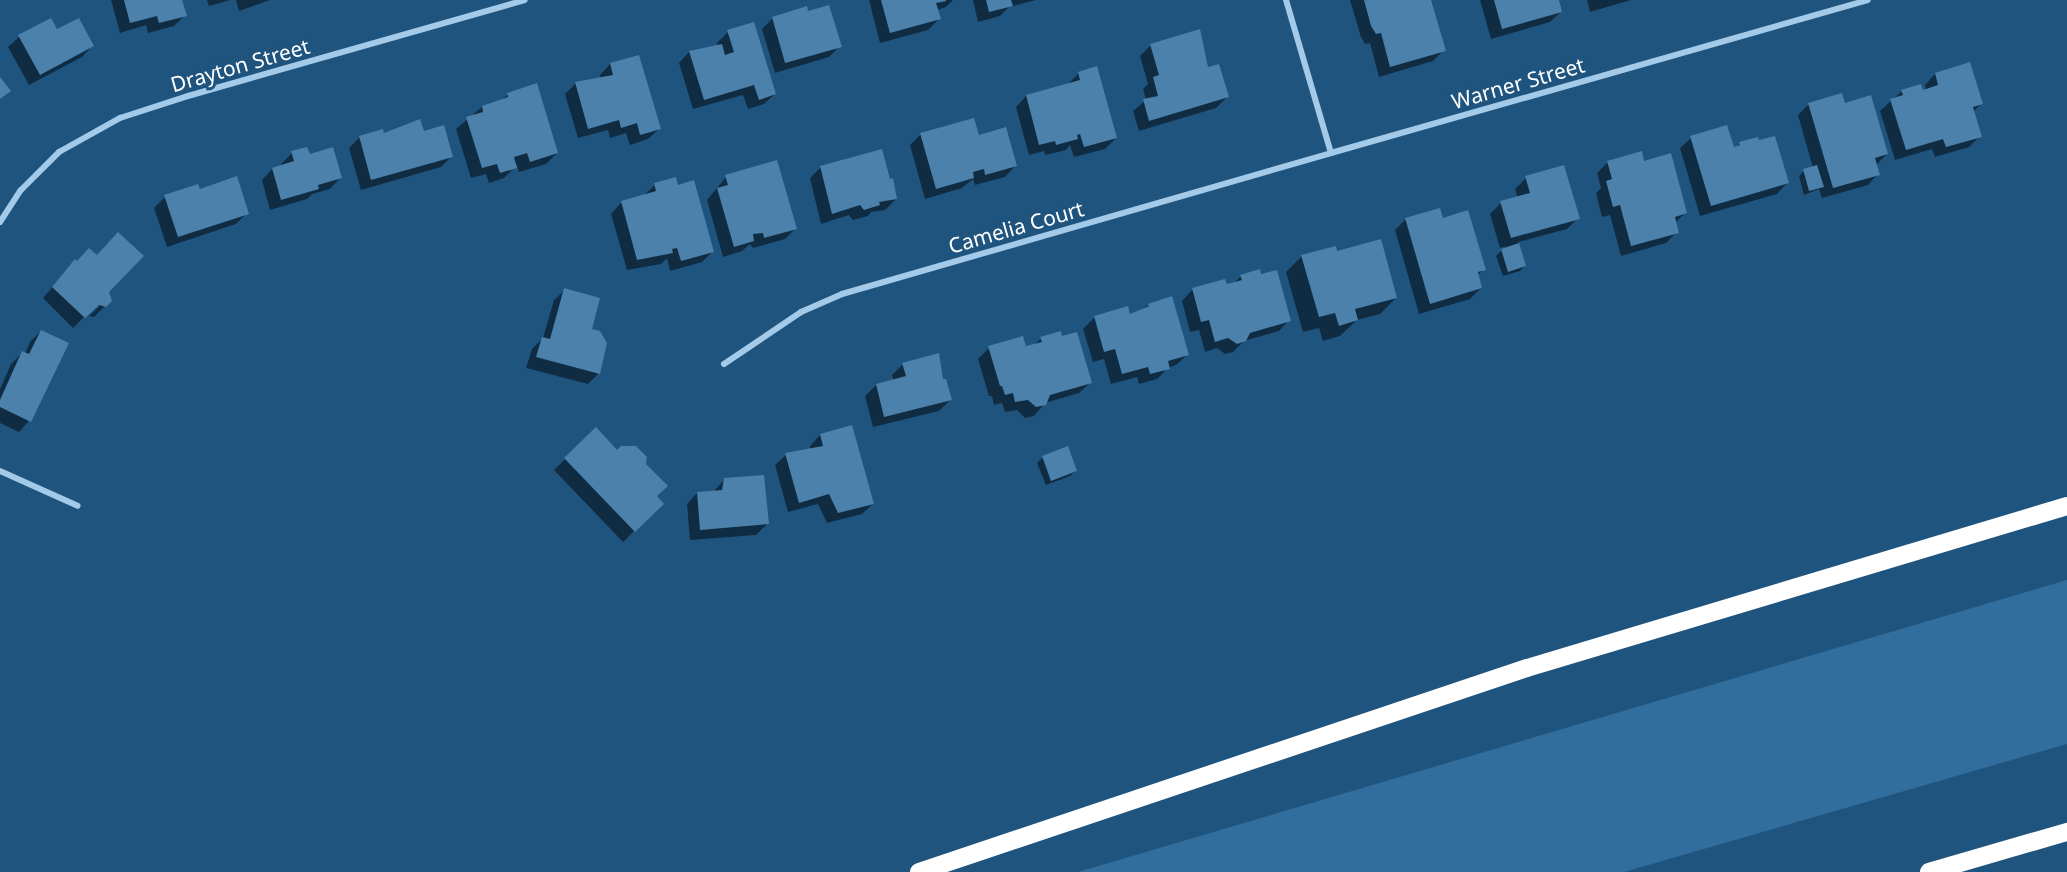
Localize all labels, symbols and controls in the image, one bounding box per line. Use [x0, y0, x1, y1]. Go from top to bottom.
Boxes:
street label: Drayton Street [168, 33, 312, 97]
street label: Warner Street [1449, 52, 1587, 114]
street label: Camelia Court [945, 196, 1087, 258]

